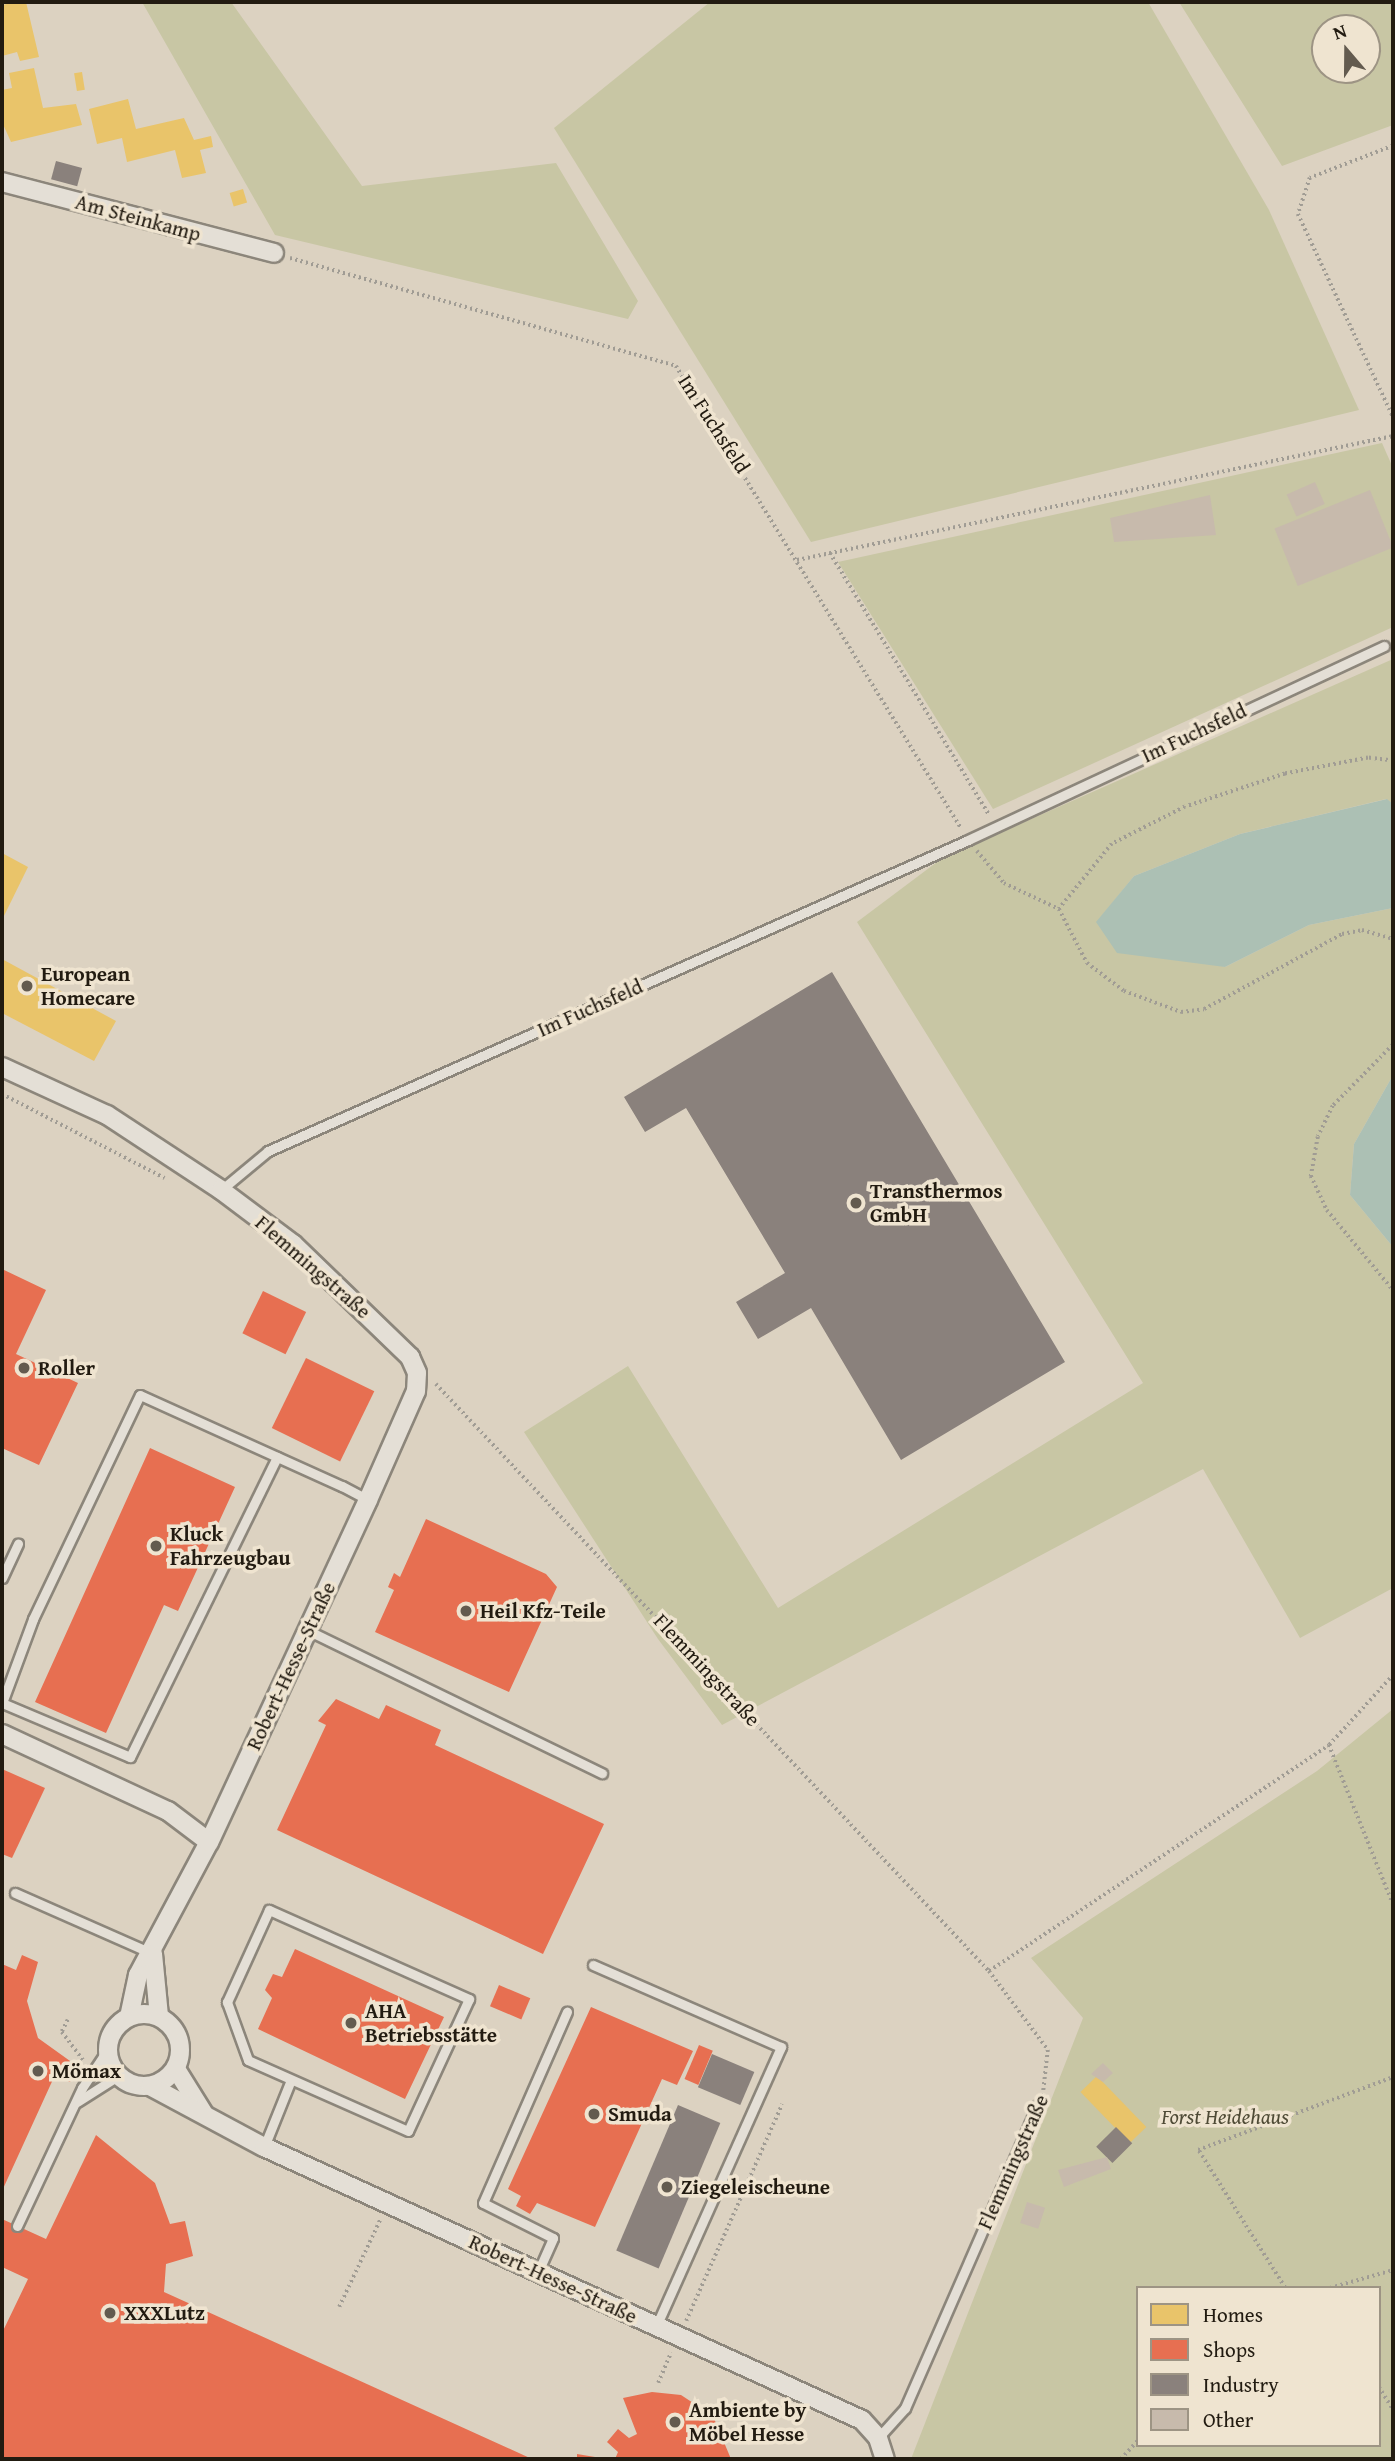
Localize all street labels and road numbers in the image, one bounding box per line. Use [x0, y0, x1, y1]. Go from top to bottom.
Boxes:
street label: Am Steinkamp [73, 189, 203, 247]
street label: Im Fuchsfeld [673, 370, 755, 478]
street label: Im Fuchsfeld [1138, 698, 1250, 768]
street label: Im Fuchsfeld [533, 974, 647, 1042]
street label: Flemmingstraße [250, 1210, 376, 1324]
street label: Robert-Hesse-Straße [241, 1578, 341, 1754]
street label: Flemmingstraße [648, 1608, 766, 1732]
street label: Flemmingstraße [972, 2091, 1054, 2233]
street label: Robert-Hesse-Straße [465, 2229, 641, 2329]

